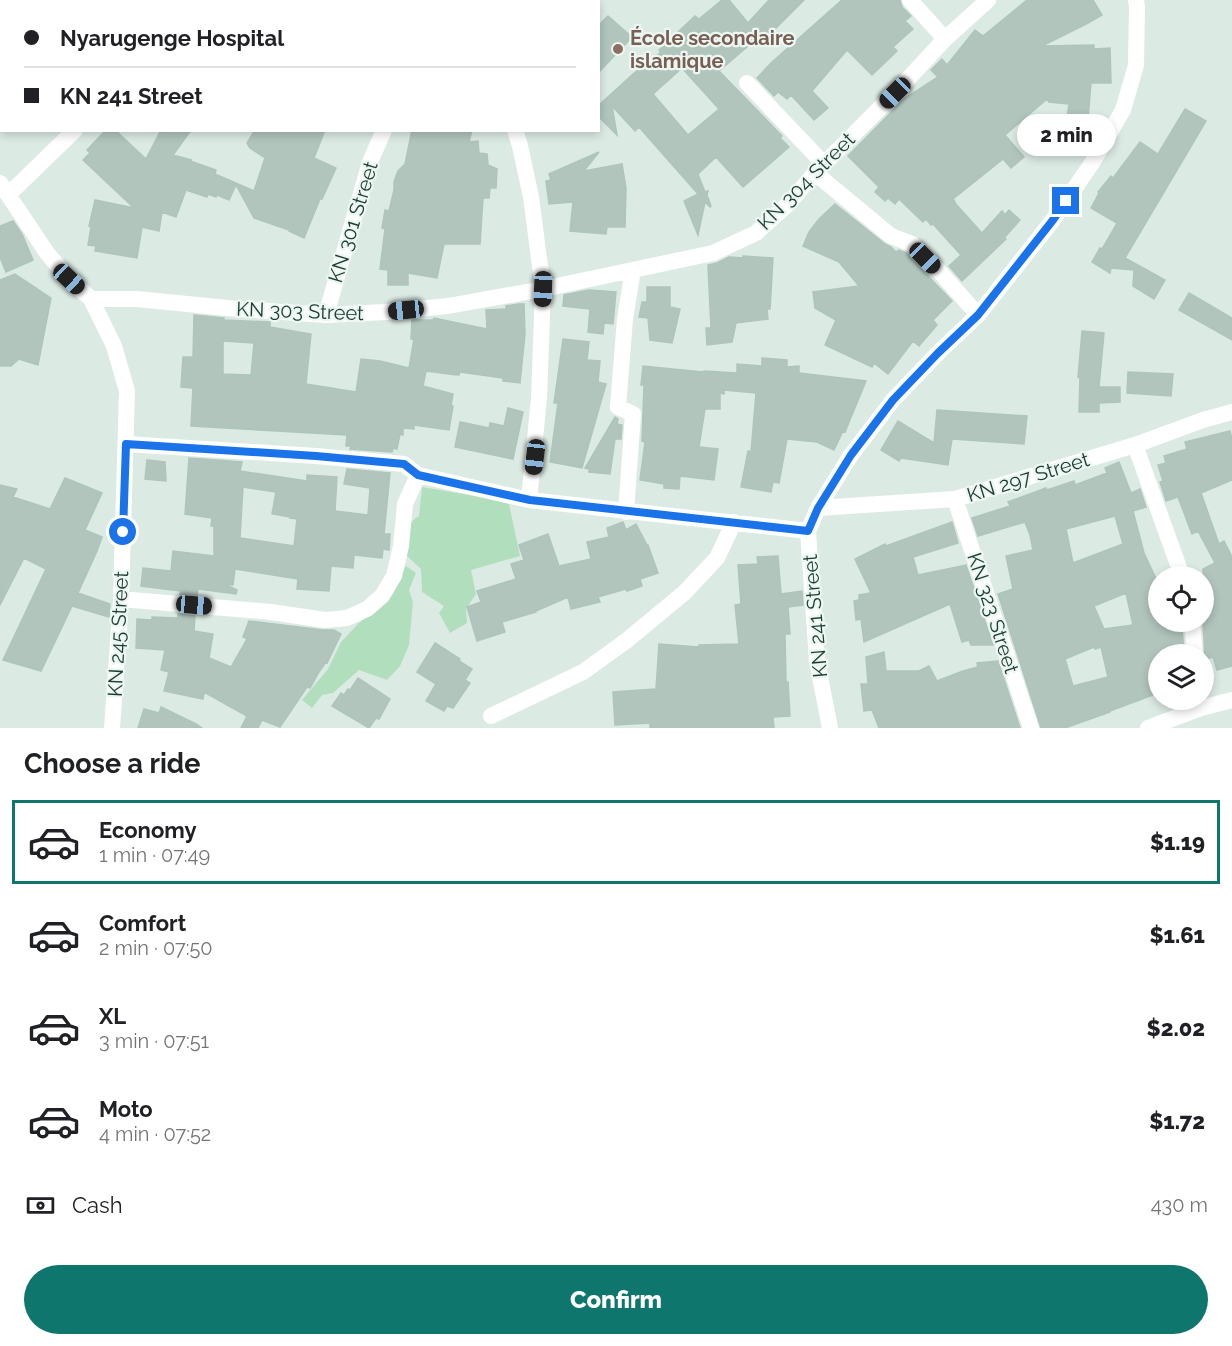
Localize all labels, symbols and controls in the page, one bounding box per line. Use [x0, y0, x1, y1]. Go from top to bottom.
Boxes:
text: Nyarugenge Hospital [60, 25, 284, 51]
place label: École secondaire islamique [630, 26, 795, 73]
marker: École secondaire islamique [611, 42, 625, 56]
car [876, 74, 914, 112]
text: KN 241 Street [60, 83, 203, 109]
callout: 2 min [1016, 114, 1116, 156]
text: 2 min [1040, 123, 1093, 147]
street label: KN 304 Street [752, 127, 860, 235]
street label: KN 301 Street [323, 158, 383, 285]
route end [1052, 187, 1079, 214]
car [906, 239, 944, 277]
car [50, 260, 88, 298]
car [533, 271, 553, 307]
street label: KN 303 Street [236, 297, 364, 325]
car [387, 299, 425, 321]
car [524, 438, 546, 476]
street label: KN 297 Street [964, 447, 1092, 507]
route start [109, 518, 136, 545]
street label: KN 323 Street [962, 550, 1024, 677]
street label: KN 241 Street [798, 553, 832, 679]
map controls [1148, 566, 1214, 710]
button: locate [1148, 566, 1214, 632]
street label: KN 245 Street [103, 570, 133, 698]
car [175, 594, 213, 616]
button: layers [1148, 644, 1214, 710]
text: Choose a ride [24, 748, 200, 779]
icon: car [27, 815, 81, 869]
text: Economy [99, 817, 197, 843]
text: $1.19 [1150, 829, 1205, 855]
text: 1 min · 07:49 [99, 843, 210, 867]
icon: car [27, 908, 81, 962]
text: Comfort [99, 910, 186, 936]
text: $1.61 [1149, 922, 1205, 948]
text: 2 min · 07:50 [99, 936, 213, 960]
icon: car [27, 1001, 81, 1055]
text: XL [99, 1003, 126, 1029]
text: $2.02 [1147, 1015, 1205, 1041]
text: 3 min · 07:51 [99, 1029, 209, 1053]
icon: car [27, 1094, 81, 1148]
text: Moto [99, 1096, 153, 1122]
text: $1.72 [1149, 1108, 1205, 1134]
text: 4 min · 07:52 [99, 1122, 211, 1146]
icon: cash [24, 1189, 57, 1222]
text: Cash [72, 1192, 123, 1218]
text: 430 m [1151, 1193, 1208, 1217]
button: Confirm [24, 1265, 1208, 1334]

